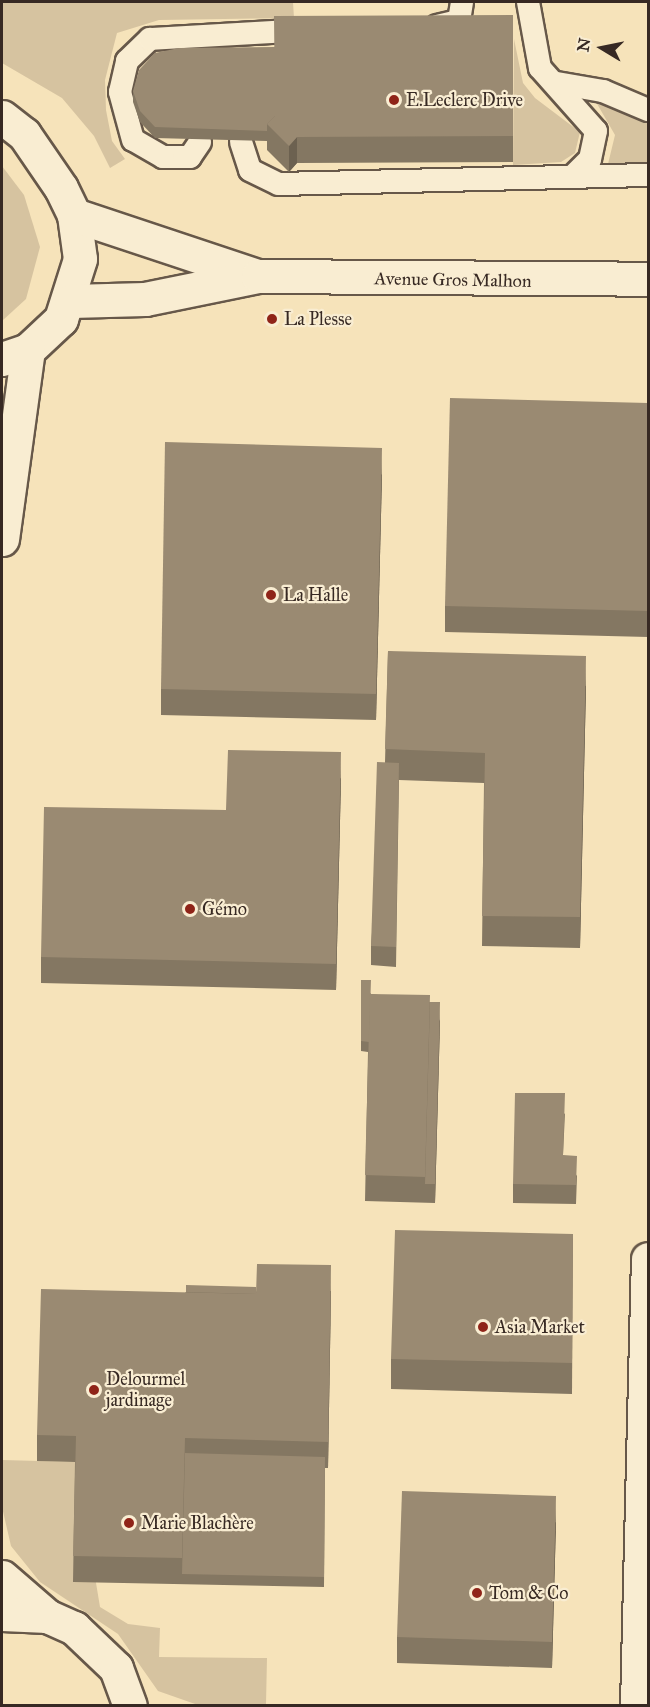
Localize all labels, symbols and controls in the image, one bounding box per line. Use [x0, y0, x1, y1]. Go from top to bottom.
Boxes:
north arrow [572, 18, 632, 78]
text: N [573, 36, 594, 53]
place label: E.Leclerc Drive [406, 89, 523, 111]
marker: E.Leclerc Drive [387, 93, 401, 107]
street label: Avenue Gros Malhon [374, 268, 532, 292]
place label: La Plesse [284, 308, 352, 330]
marker: La Plesse [265, 312, 279, 326]
place label: La Halle [283, 584, 348, 606]
marker: La Halle [264, 588, 278, 602]
place label: Gémo [202, 898, 247, 920]
marker: Gémo [183, 902, 197, 916]
place label: Asia Market [495, 1316, 585, 1338]
marker: Asia Market [476, 1320, 490, 1334]
place label: Delourmel jardinage [106, 1369, 185, 1412]
marker: Delourmel jardinage [87, 1383, 101, 1397]
place label: Marie Blachère [141, 1512, 254, 1534]
marker: Marie Blachère [122, 1516, 136, 1530]
place label: Tom & Co [489, 1582, 569, 1604]
marker: Tom & Co [470, 1586, 484, 1600]

